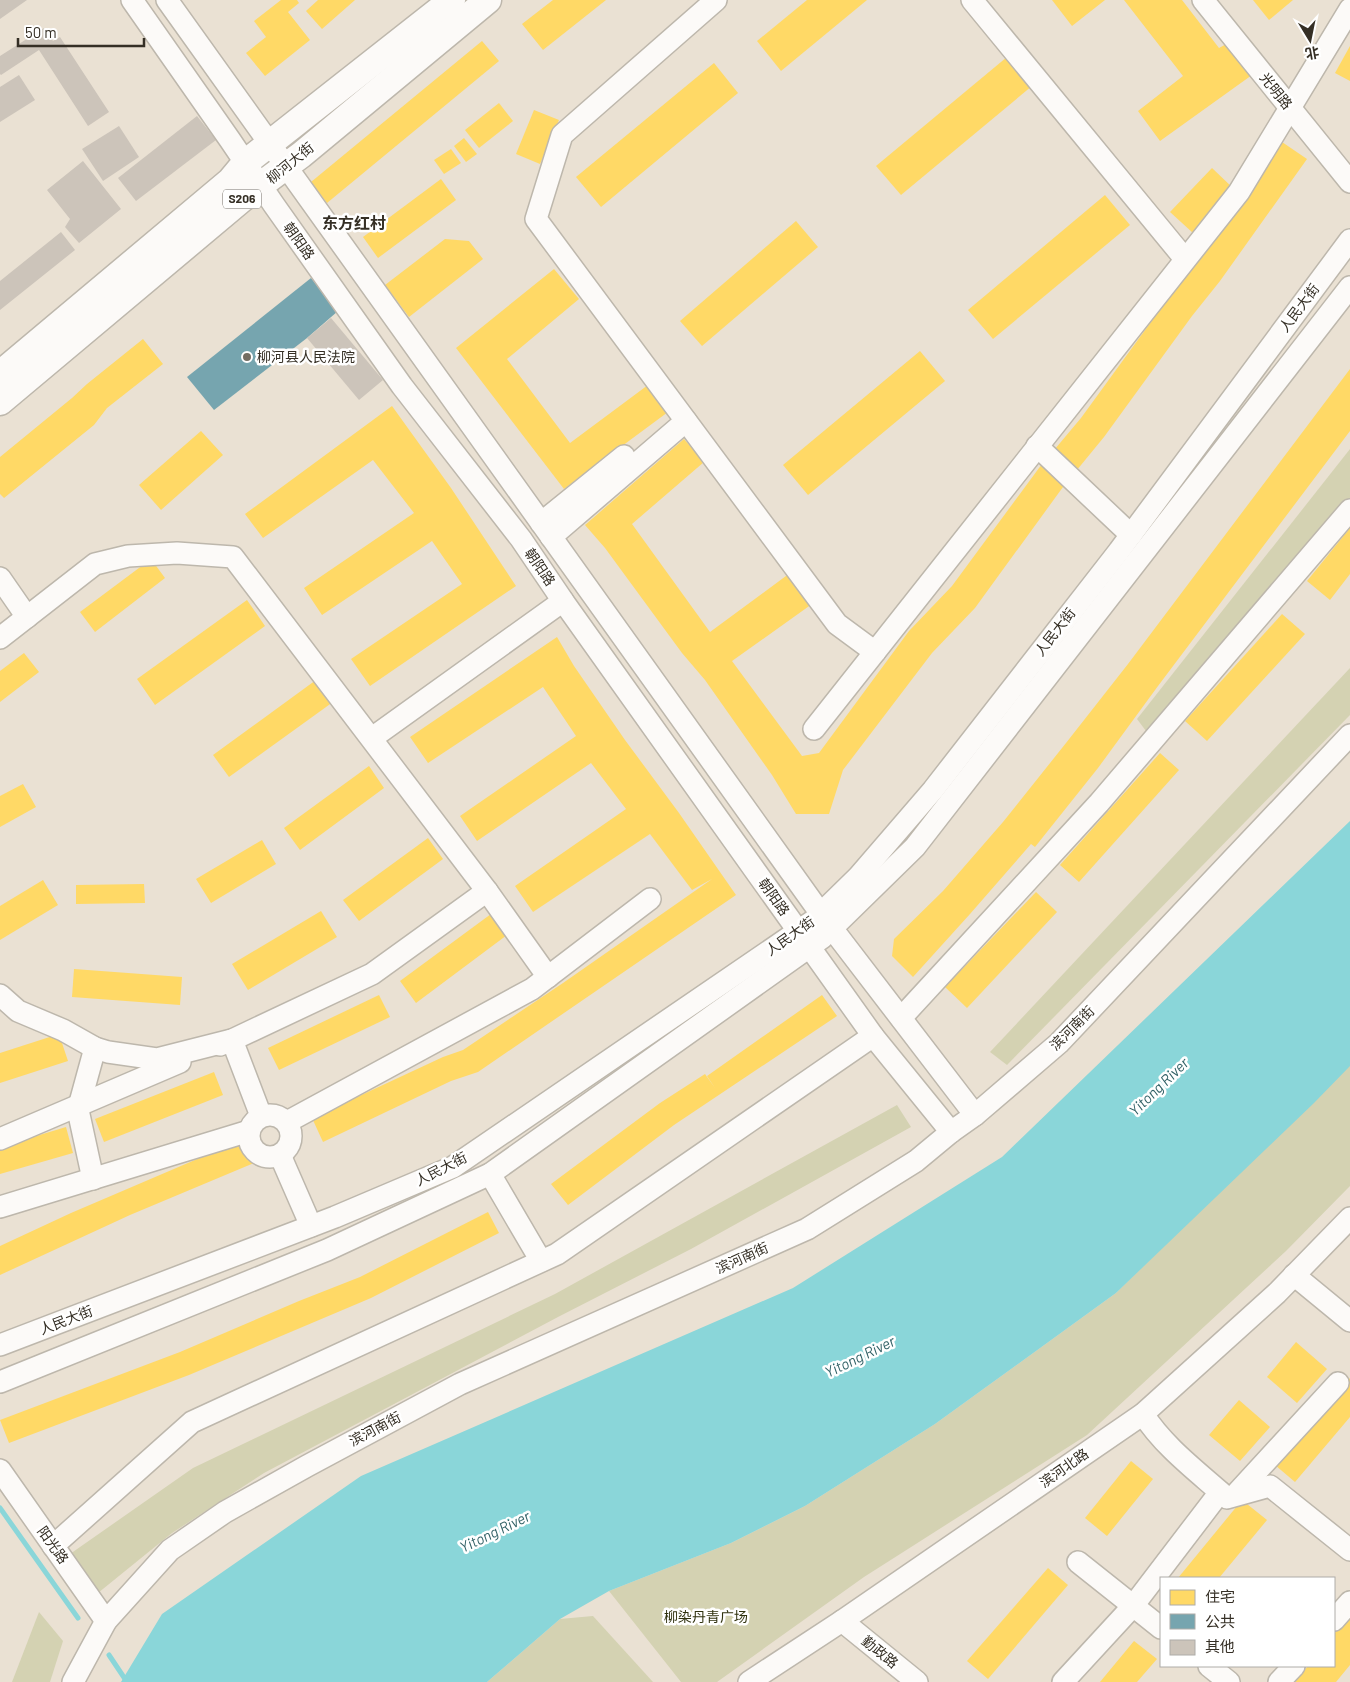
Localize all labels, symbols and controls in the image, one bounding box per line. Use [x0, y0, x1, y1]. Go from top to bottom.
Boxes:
scale bar [18, 15, 144, 47]
north arrow [1285, 15, 1335, 65]
text: 50 m [25, 23, 57, 41]
text: 北 [1304, 44, 1321, 63]
street label: 光明路 [1257, 69, 1296, 112]
street label: 柳河大街 [263, 138, 317, 187]
road number: S206 [223, 190, 261, 208]
district label: 东方红村 [322, 213, 386, 232]
street label: 朝阳路 [280, 219, 318, 263]
street label: 人民大街 [1275, 280, 1322, 335]
place label: 柳河县人民法院 [257, 348, 355, 365]
marker: 柳河县人民法院 [241, 351, 253, 363]
street label: 朝阳路 [522, 545, 559, 589]
street label: 人民大街 [1031, 604, 1079, 659]
street label: 朝阳路 [755, 875, 793, 919]
street label: 人民大街 [762, 913, 818, 959]
street label: 滨河南街 [1046, 1002, 1097, 1053]
water label: Yitong River [1125, 1053, 1192, 1119]
street label: 人民大街 [412, 1148, 470, 1189]
street label: 滨河南街 [713, 1238, 771, 1277]
street label: 人民大街 [37, 1302, 95, 1338]
water label: Yitong River [822, 1331, 898, 1381]
street label: 滨河南街 [346, 1408, 403, 1449]
street label: 滨河北路 [1036, 1445, 1092, 1491]
water label: Yitong River [457, 1506, 533, 1556]
street label: 阳光路 [34, 1523, 72, 1567]
legend [1160, 1577, 1335, 1667]
text: 住宅 [1205, 1587, 1235, 1605]
park label: 柳染丹青广场 [664, 1608, 748, 1625]
text: 公共 [1205, 1612, 1235, 1630]
street label: 勤政路 [859, 1632, 902, 1671]
text: 其他 [1205, 1637, 1235, 1655]

